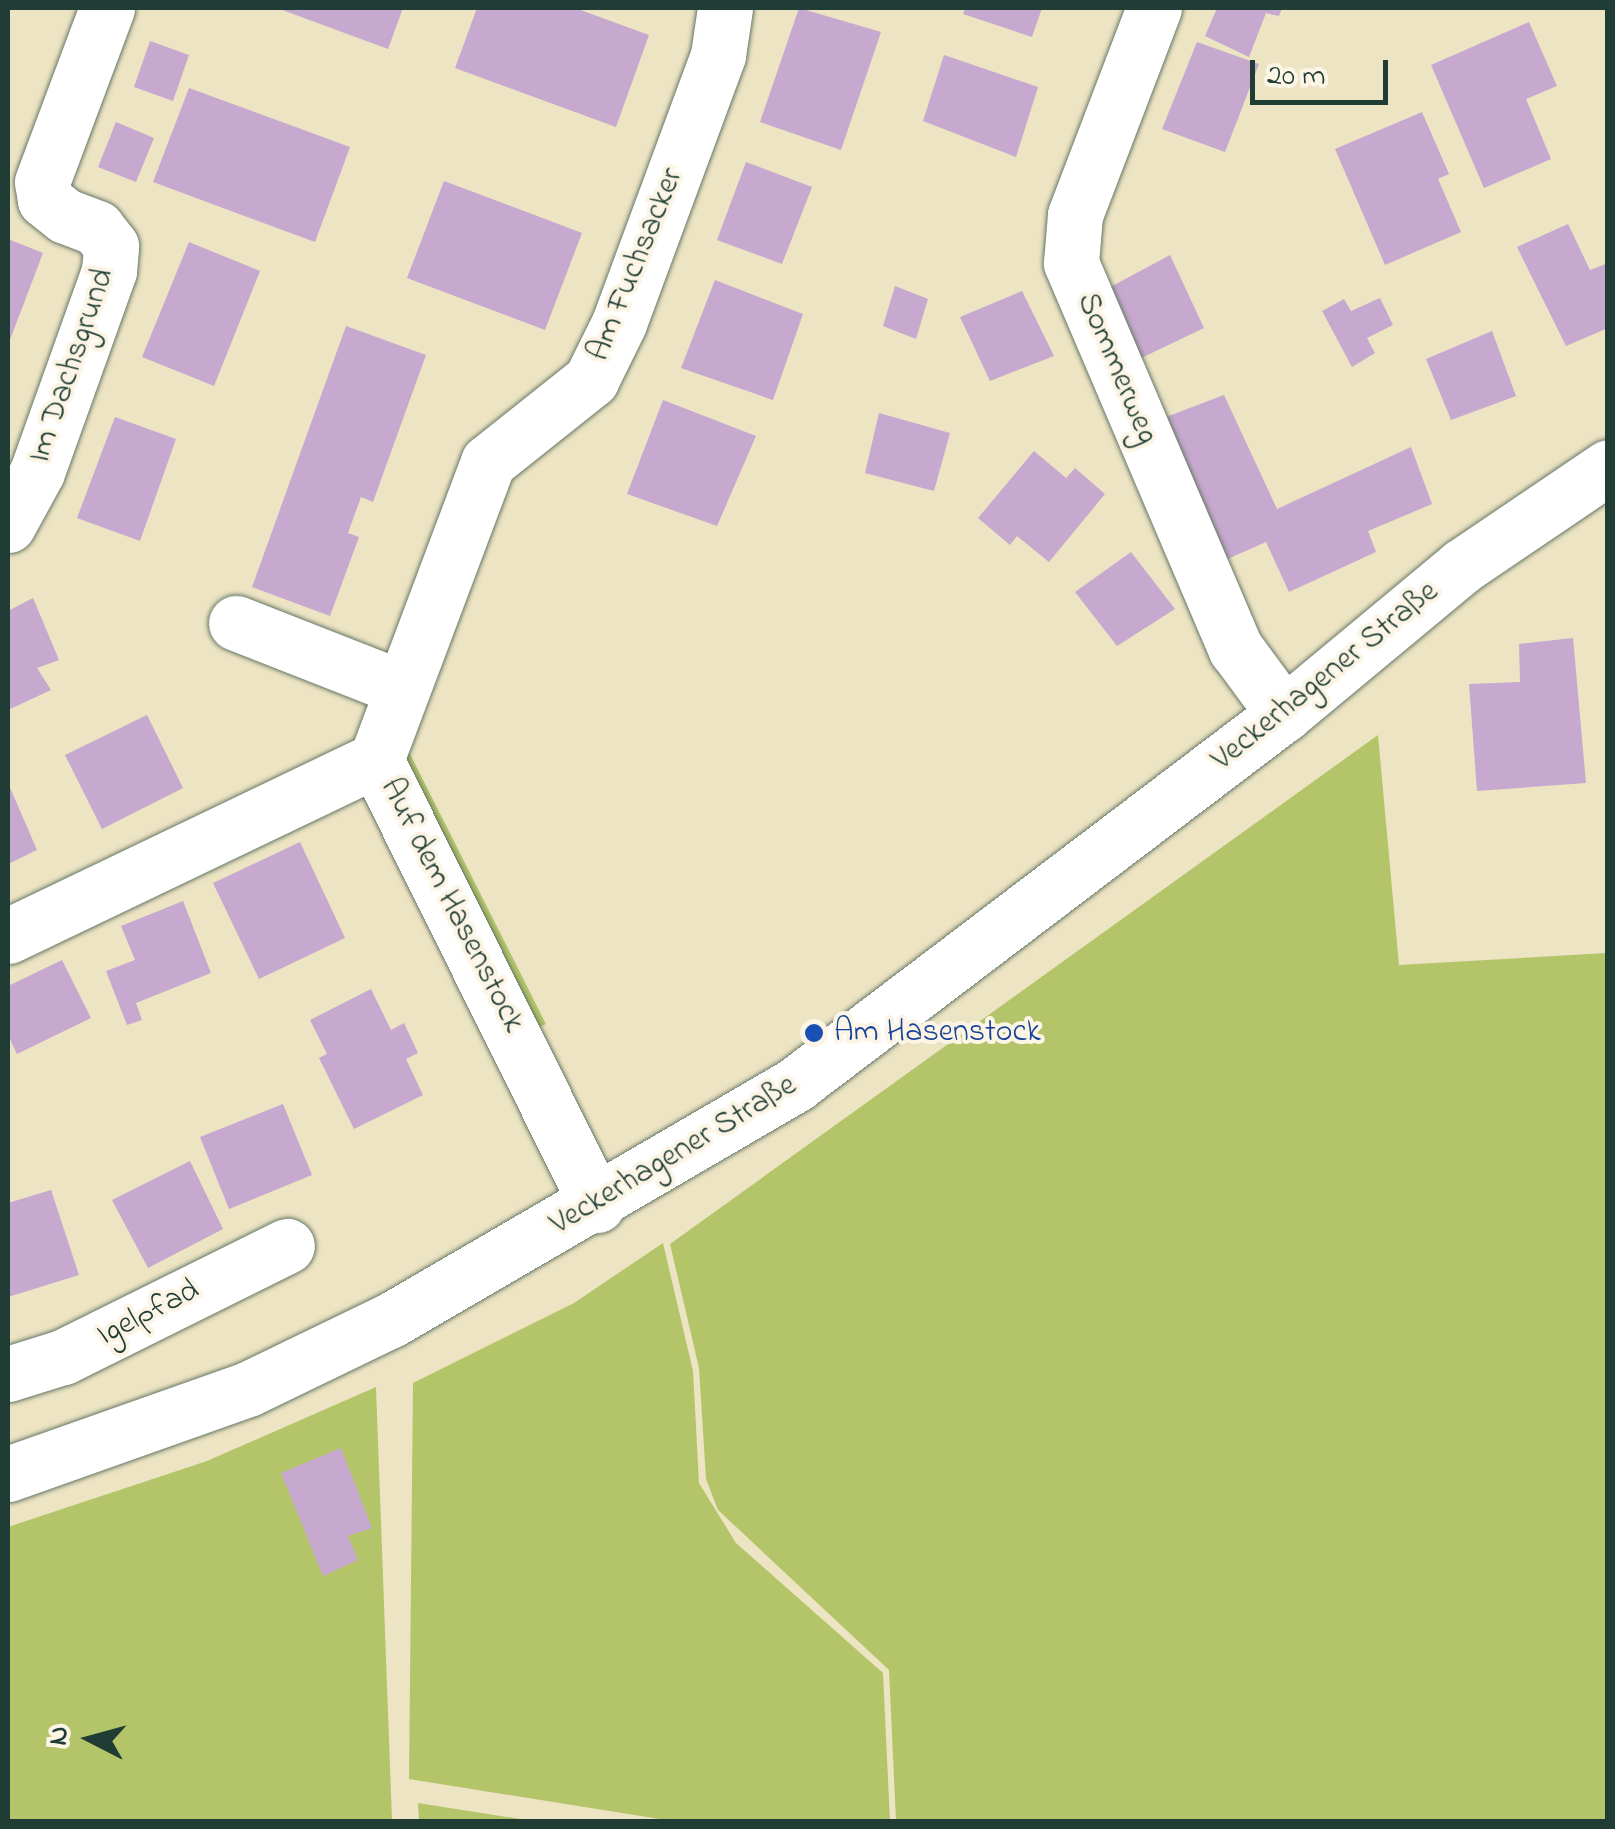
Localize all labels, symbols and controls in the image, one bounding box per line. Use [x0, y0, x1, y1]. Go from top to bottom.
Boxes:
scale bar [1255, 40, 1392, 102]
text: 20 m [1267, 55, 1326, 99]
street label: Am Fuchsacker [581, 163, 693, 367]
street label: Im Dachsgrund [22, 264, 124, 468]
street label: Sommerweg [1067, 287, 1165, 451]
street label: Veckerhagener Straße [1205, 574, 1447, 780]
street label: Auf dem Hasenstock [370, 772, 532, 1040]
place label: Am Hasenstock [834, 1014, 1041, 1052]
marker: Am Hasenstock [803, 1022, 825, 1044]
street label: Veckerhagener Straße [544, 1067, 804, 1245]
street label: Igelpfad [92, 1272, 206, 1356]
north arrow [40, 1689, 140, 1789]
text: N [38, 1724, 81, 1747]

